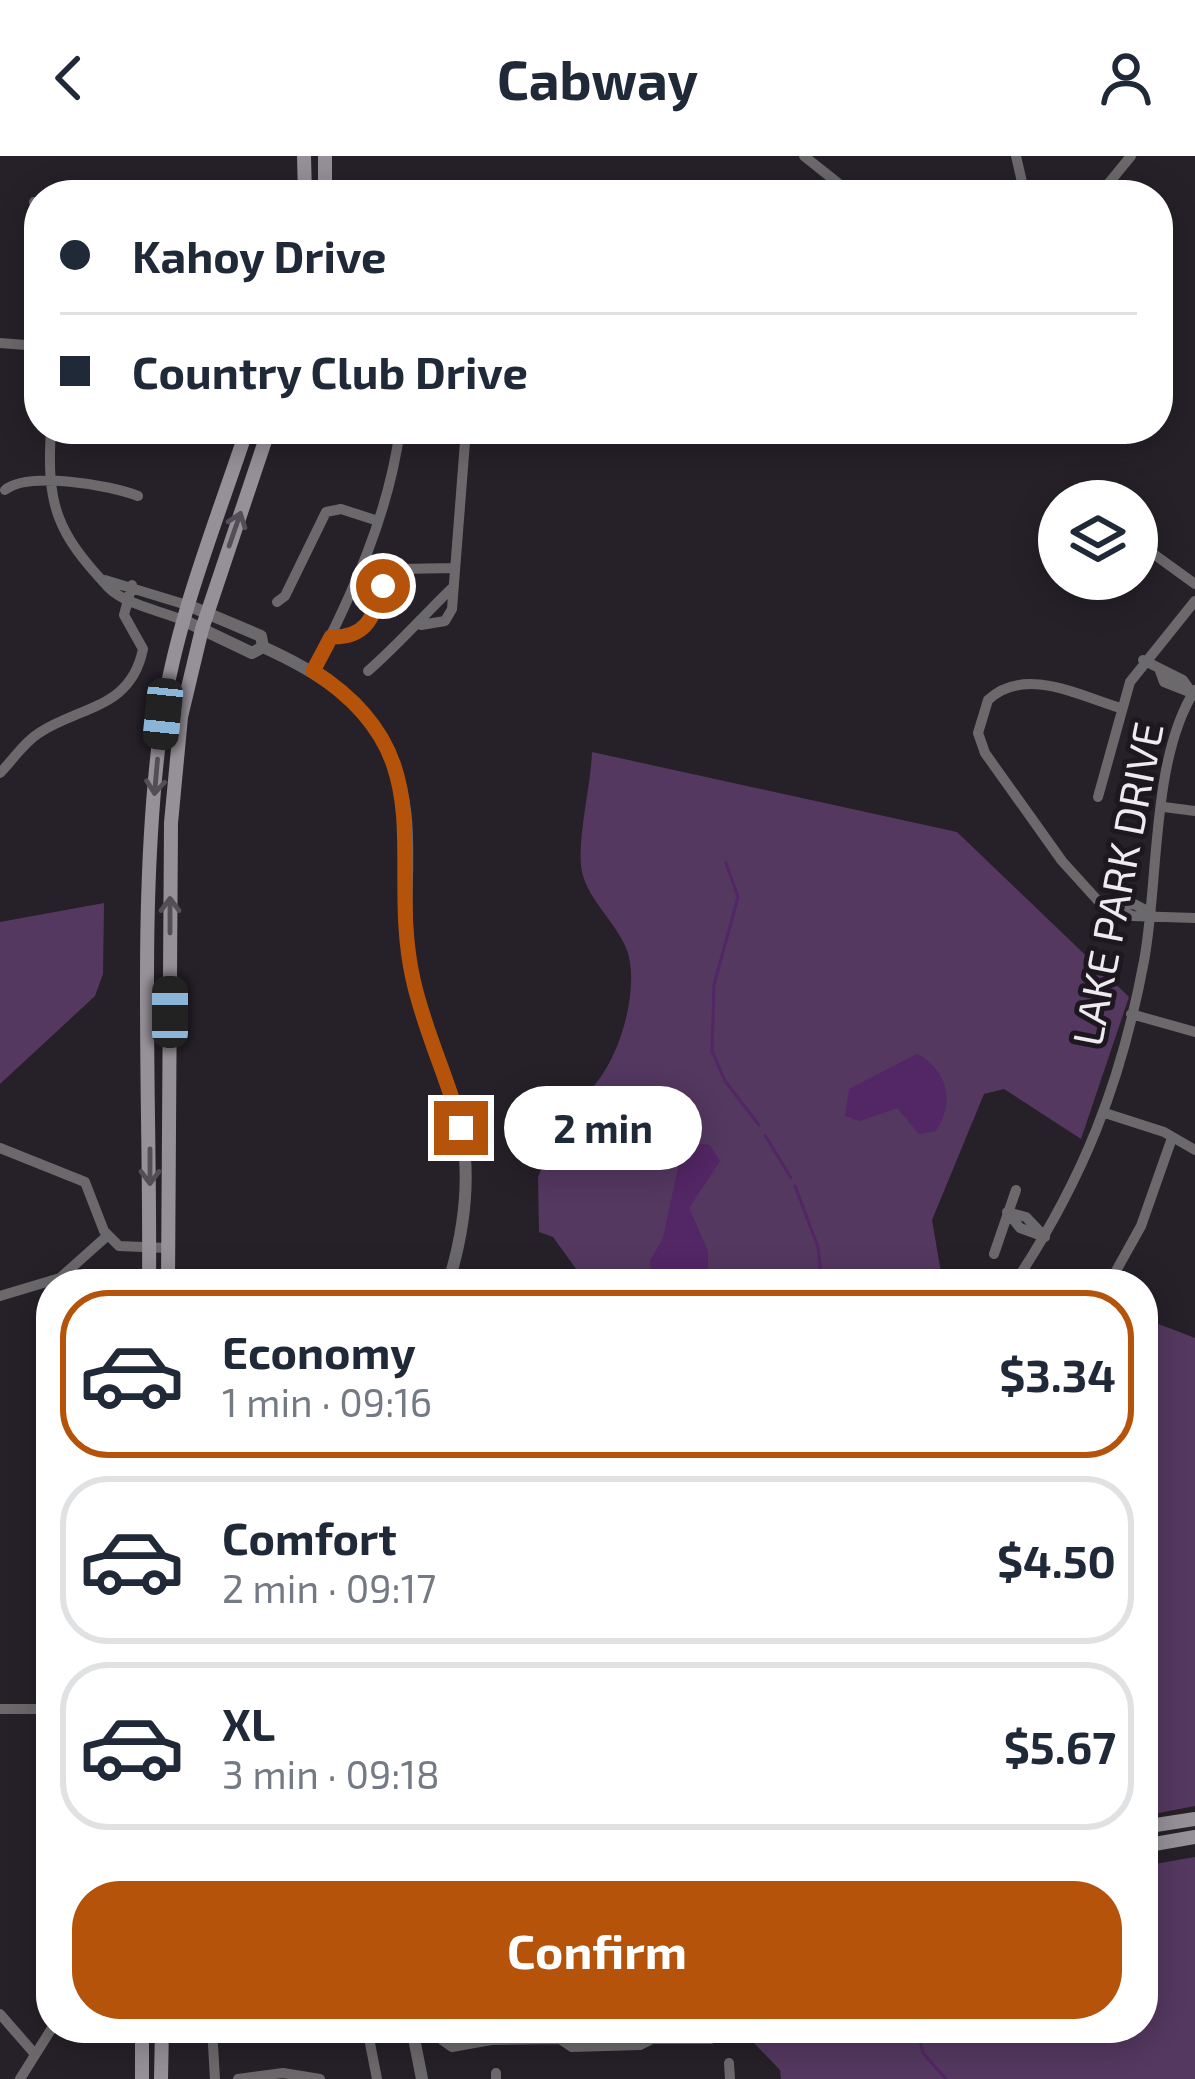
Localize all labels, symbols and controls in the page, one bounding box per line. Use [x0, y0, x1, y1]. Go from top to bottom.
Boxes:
icon: back [36, 45, 102, 111]
icon: person [1093, 45, 1159, 111]
text: Cabway [497, 46, 698, 111]
text: Kahoy Drive [132, 228, 386, 282]
text: Country Club Drive [132, 344, 528, 398]
map controls [1038, 480, 1158, 600]
button: layers [1038, 480, 1158, 600]
one-way arrow [226, 511, 248, 549]
route start [356, 559, 410, 613]
car [141, 676, 185, 752]
street label: LAKE PARK DRIVE [1060, 718, 1172, 1049]
one-way arrow [144, 757, 167, 796]
one-way arrow [159, 896, 182, 935]
car [152, 976, 188, 1048]
callout: 2 min [503, 1086, 701, 1170]
route end [434, 1101, 488, 1155]
text: 2 min [553, 1104, 653, 1151]
one-way arrow [139, 1147, 161, 1186]
icon: car [78, 1320, 186, 1428]
text: Economy [222, 1324, 416, 1378]
text: $3.34 [999, 1347, 1116, 1401]
text: 1 min · 09:16 [222, 1378, 432, 1425]
icon: car [78, 1506, 186, 1614]
text: Comfort [222, 1510, 397, 1564]
text: $4.50 [997, 1533, 1116, 1587]
text: 2 min · 09:17 [222, 1564, 436, 1611]
icon: car [78, 1692, 186, 1800]
text: XL [222, 1696, 275, 1750]
text: $5.67 [1004, 1719, 1116, 1773]
text: 3 min · 09:18 [222, 1750, 440, 1797]
button: Confirm [72, 1881, 1122, 2019]

